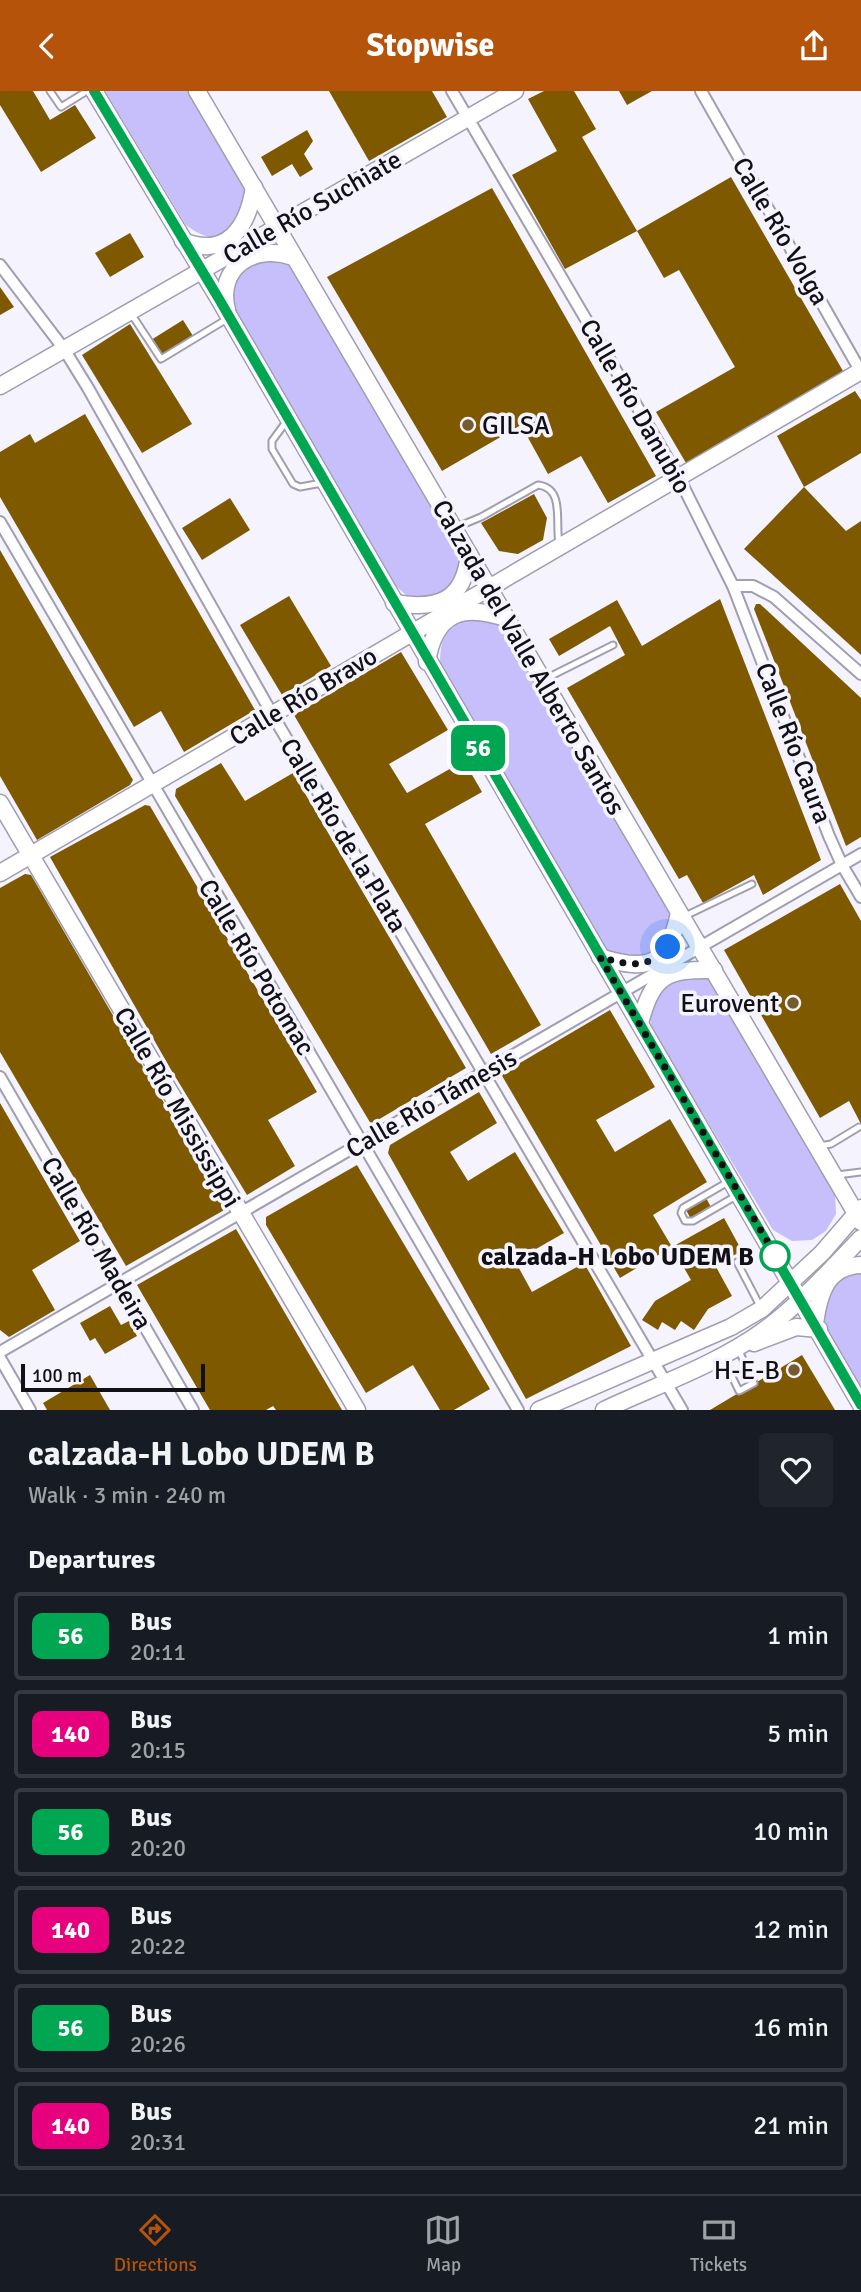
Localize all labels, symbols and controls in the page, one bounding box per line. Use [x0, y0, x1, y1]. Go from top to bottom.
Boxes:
text: Stopwise [367, 26, 494, 65]
icon: back [28, 27, 66, 65]
icon: share [795, 27, 833, 65]
street label: Calle Río Suchiate [218, 144, 407, 272]
street label: Calle Río Volga [725, 152, 835, 311]
street label: Calle Río Danubio [572, 313, 698, 500]
place label: GILSA [482, 410, 550, 442]
marker: GILSA [460, 417, 476, 433]
street label: Calzada del Valle Alberto Santos [425, 494, 632, 821]
street label: Calle Río Bravo [224, 640, 383, 753]
street label: Calle Río Caura [748, 658, 838, 828]
line badge: 56 [447, 725, 510, 771]
street label: Calle Río de la Plata [273, 733, 414, 938]
text: 56 [465, 733, 491, 763]
street label: Calle Río Potomac [191, 874, 321, 1061]
your location [650, 929, 685, 964]
place label: Eurovent [680, 988, 779, 1020]
marker: Eurovent [785, 995, 801, 1011]
street label: Calle Río Mississippi [107, 1001, 248, 1214]
street label: Calle Río Támesis [340, 1042, 523, 1166]
street label: Calle Río Madeira [34, 1151, 159, 1336]
place label: calzada-H Lobo UDEM B [481, 1241, 754, 1273]
marker: calzada-H Lobo UDEM B [760, 1241, 790, 1271]
place label: H-E-B [714, 1355, 780, 1387]
scale bar [21, 1361, 205, 1393]
marker: H-E-B [786, 1362, 802, 1378]
text: 100 m [32, 1364, 82, 1388]
button: heart [759, 1433, 833, 1507]
text: calzada-H Lobo UDEM B [28, 1434, 375, 1475]
text: Walk · 3 min · 240 m [28, 1481, 226, 1510]
text: Departures [28, 1544, 155, 1576]
text: Bus [130, 1606, 172, 1638]
text: 1 min [767, 1620, 829, 1652]
text: 56 [58, 1621, 83, 1651]
text: 20:11 [130, 1638, 186, 1667]
text: Bus [130, 1704, 172, 1736]
text: 5 min [767, 1718, 829, 1750]
text: 140 [51, 1719, 90, 1749]
text: 20:15 [130, 1736, 186, 1765]
text: Bus [130, 1802, 172, 1834]
text: 10 min [753, 1816, 829, 1848]
text: 56 [58, 1817, 83, 1847]
text: 20:20 [130, 1834, 186, 1863]
text: Bus [130, 1900, 172, 1932]
text: 12 min [753, 1914, 829, 1946]
text: 140 [51, 1915, 90, 1945]
text: 20:22 [130, 1932, 186, 1961]
text: Bus [130, 1998, 172, 2030]
text: 16 min [753, 2012, 829, 2044]
text: 56 [58, 2013, 83, 2043]
text: 20:26 [130, 2030, 186, 2059]
text: Bus [130, 2096, 172, 2128]
text: 21 min [753, 2110, 829, 2142]
text: 140 [51, 2111, 90, 2141]
text: 20:31 [130, 2128, 186, 2157]
tab: Directions [114, 2211, 197, 2277]
tab: Map [424, 2211, 462, 2277]
tab: Tickets [690, 2211, 747, 2277]

